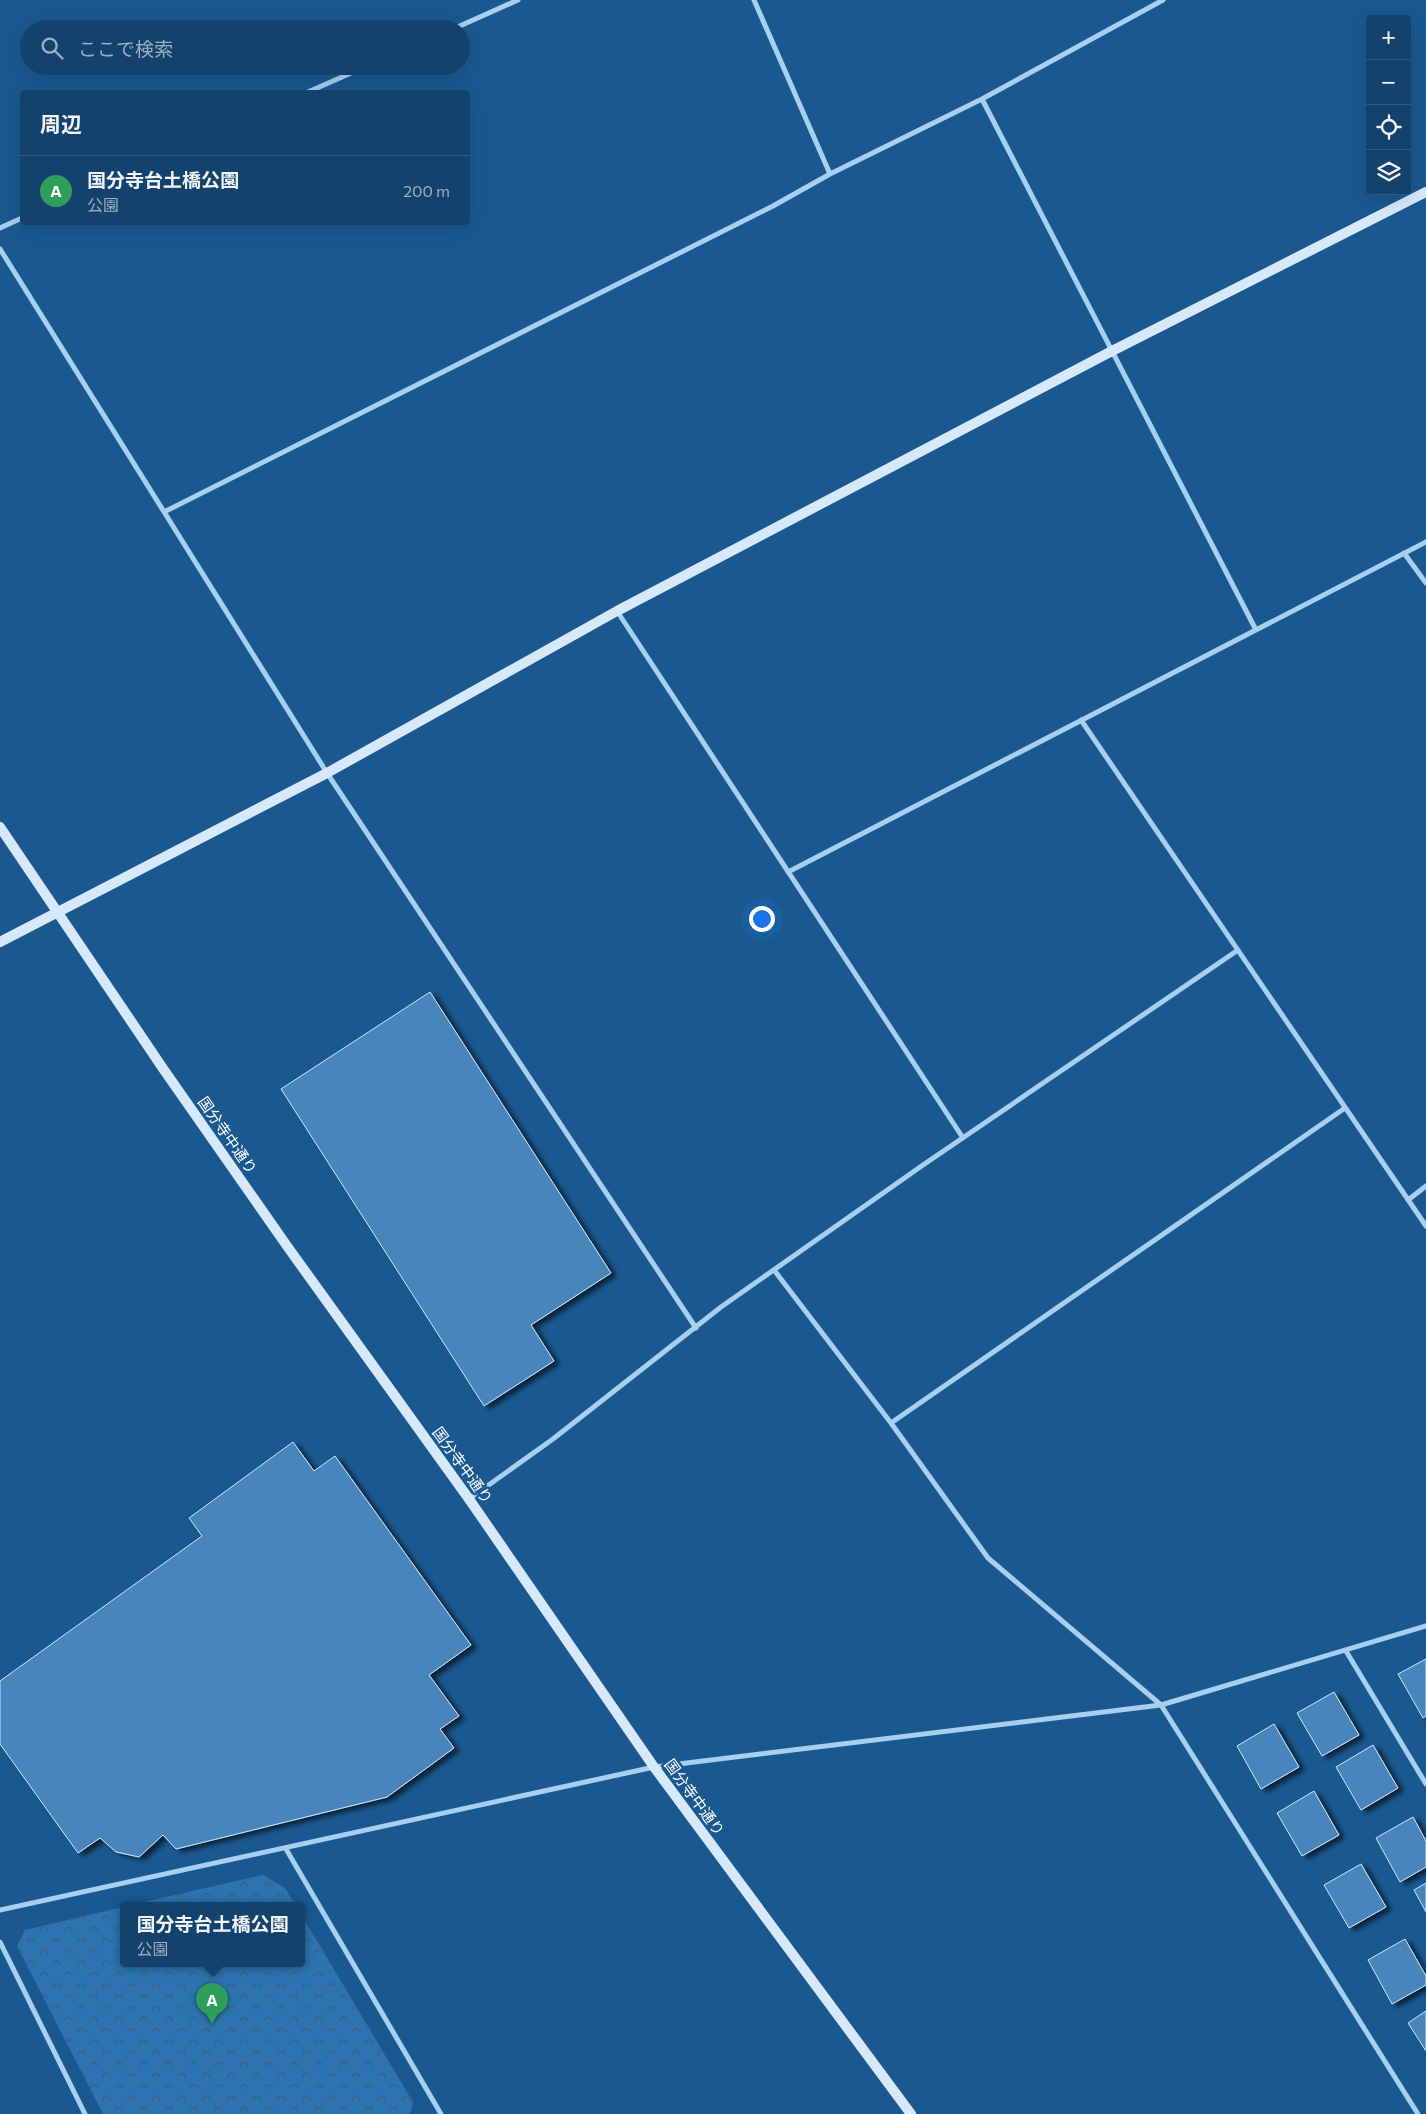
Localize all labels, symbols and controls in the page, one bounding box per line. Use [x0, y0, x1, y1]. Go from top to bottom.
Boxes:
map controls [1366, 15, 1411, 195]
button: + [1366, 15, 1411, 60]
search box [20, 20, 470, 75]
icon: search [38, 34, 66, 62]
text: ここで検索 [78, 37, 173, 60]
button: − [1366, 60, 1411, 105]
button: locate [1366, 105, 1411, 150]
text: 周辺 [40, 111, 82, 136]
button: layers [1366, 150, 1411, 195]
text: 国分寺台土橋公園 [87, 168, 239, 191]
text: A [50, 181, 62, 200]
text: 200 m [403, 181, 450, 200]
text: 公園 [87, 195, 119, 214]
your location [749, 906, 775, 932]
street label: 国分寺中通り [195, 1093, 261, 1177]
street label: 国分寺中通り [429, 1423, 497, 1507]
street label: 国分寺中通り [661, 1755, 729, 1839]
popup [120, 1902, 305, 1967]
text: 国分寺台土橋公園 [136, 1912, 289, 1935]
text: 公園 [136, 1939, 169, 1958]
pin: A [196, 1983, 228, 2024]

